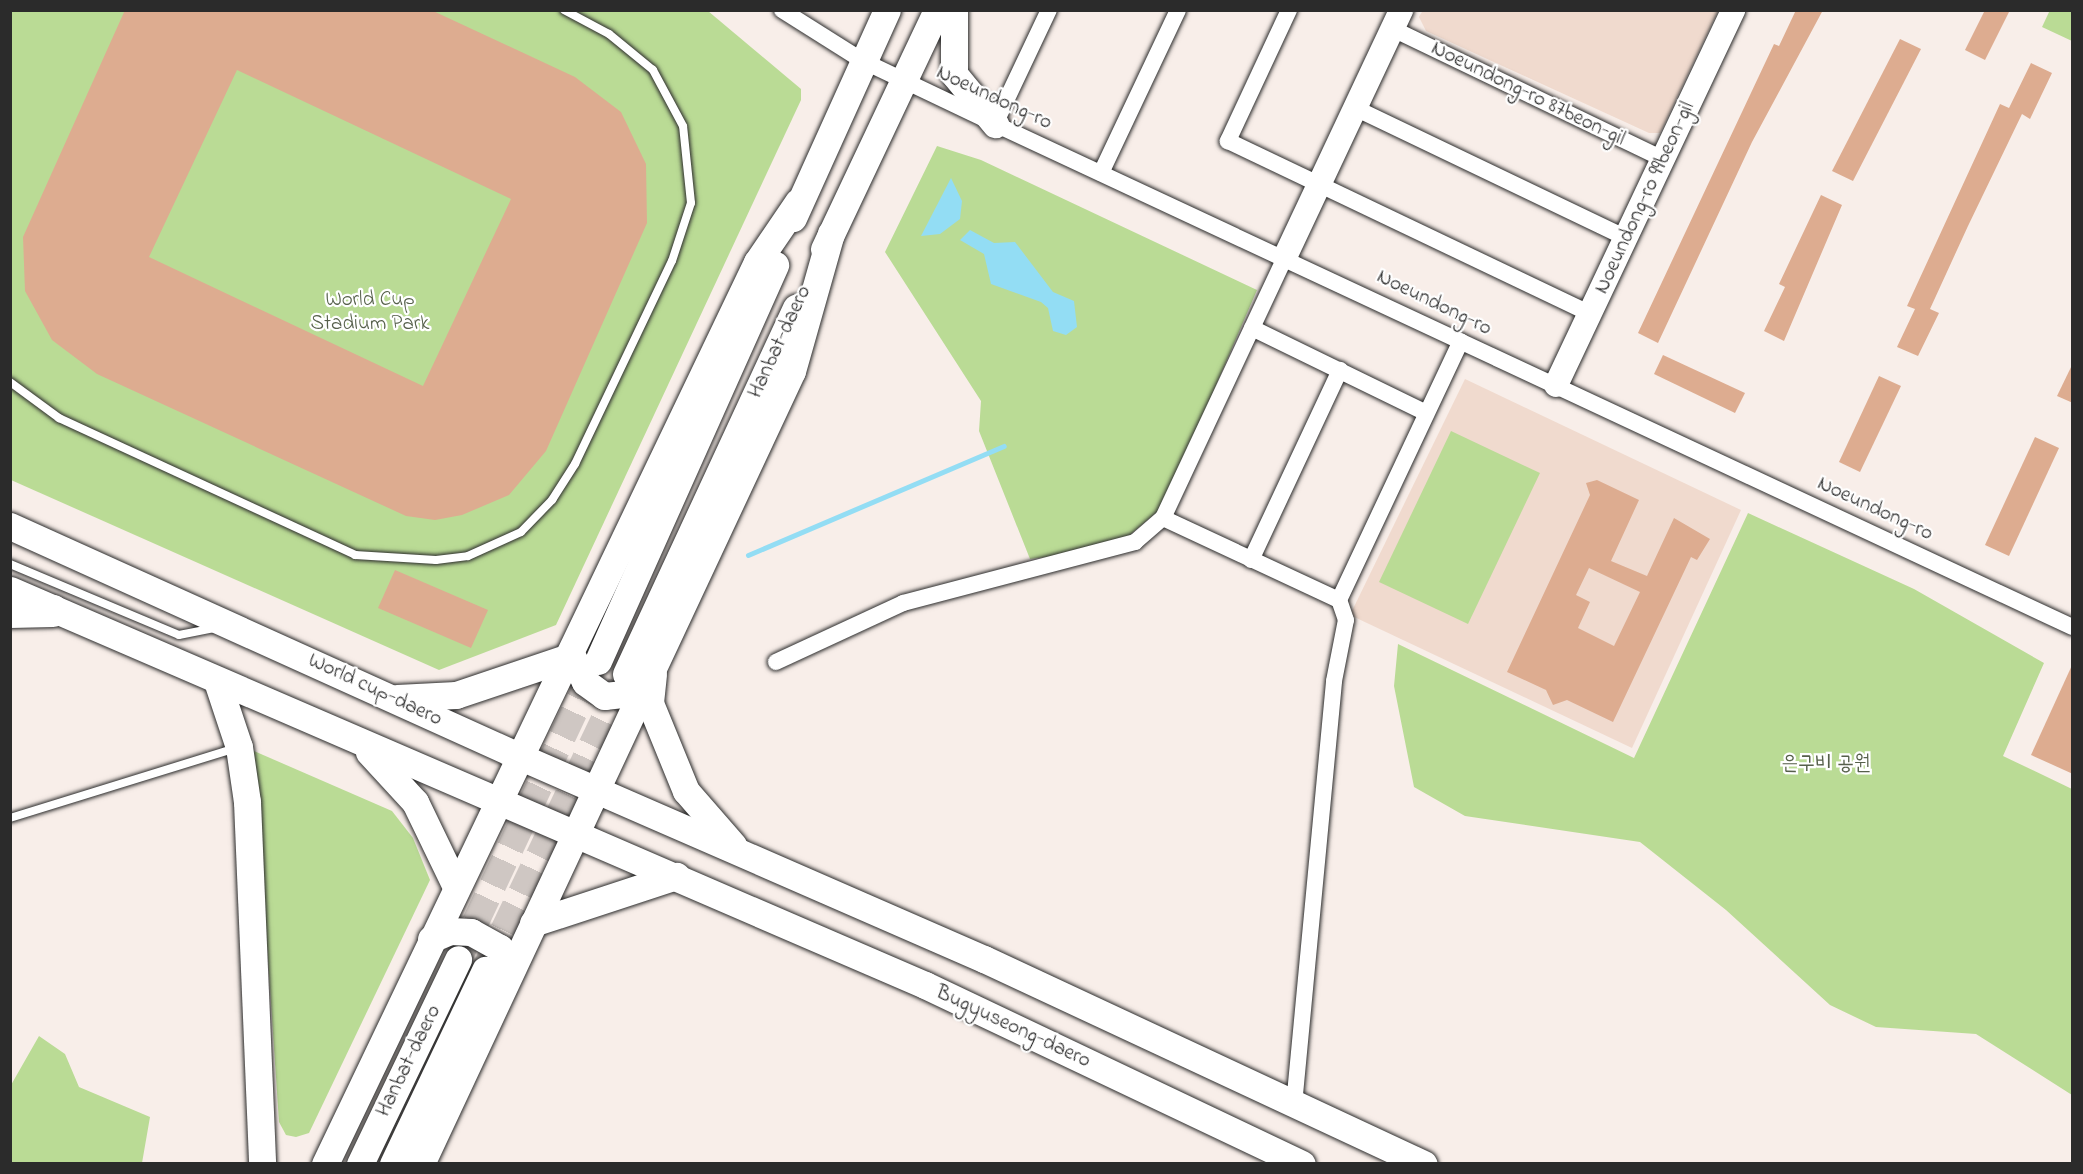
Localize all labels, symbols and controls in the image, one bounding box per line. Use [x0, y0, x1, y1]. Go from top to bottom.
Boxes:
street label: Noeundong-ro 87beon-gil [1427, 36, 1629, 152]
street label: Noeundong-ro [932, 60, 1056, 136]
street label: Noeundong-ro 99beon-gil [1589, 98, 1701, 298]
street label: Noeundong-ro [1372, 264, 1496, 342]
street label: Hanbat-daero [743, 282, 817, 402]
park label: World Cup Stadium Park [311, 287, 429, 337]
street label: Noeundong-ro [1813, 471, 1937, 547]
street label: World cup-daero [304, 648, 446, 732]
park label: 은구비 공원 [1781, 751, 1871, 777]
street label: Bugyuseong-daero [932, 980, 1094, 1074]
street label: Hanbat-daero [371, 1001, 447, 1121]

